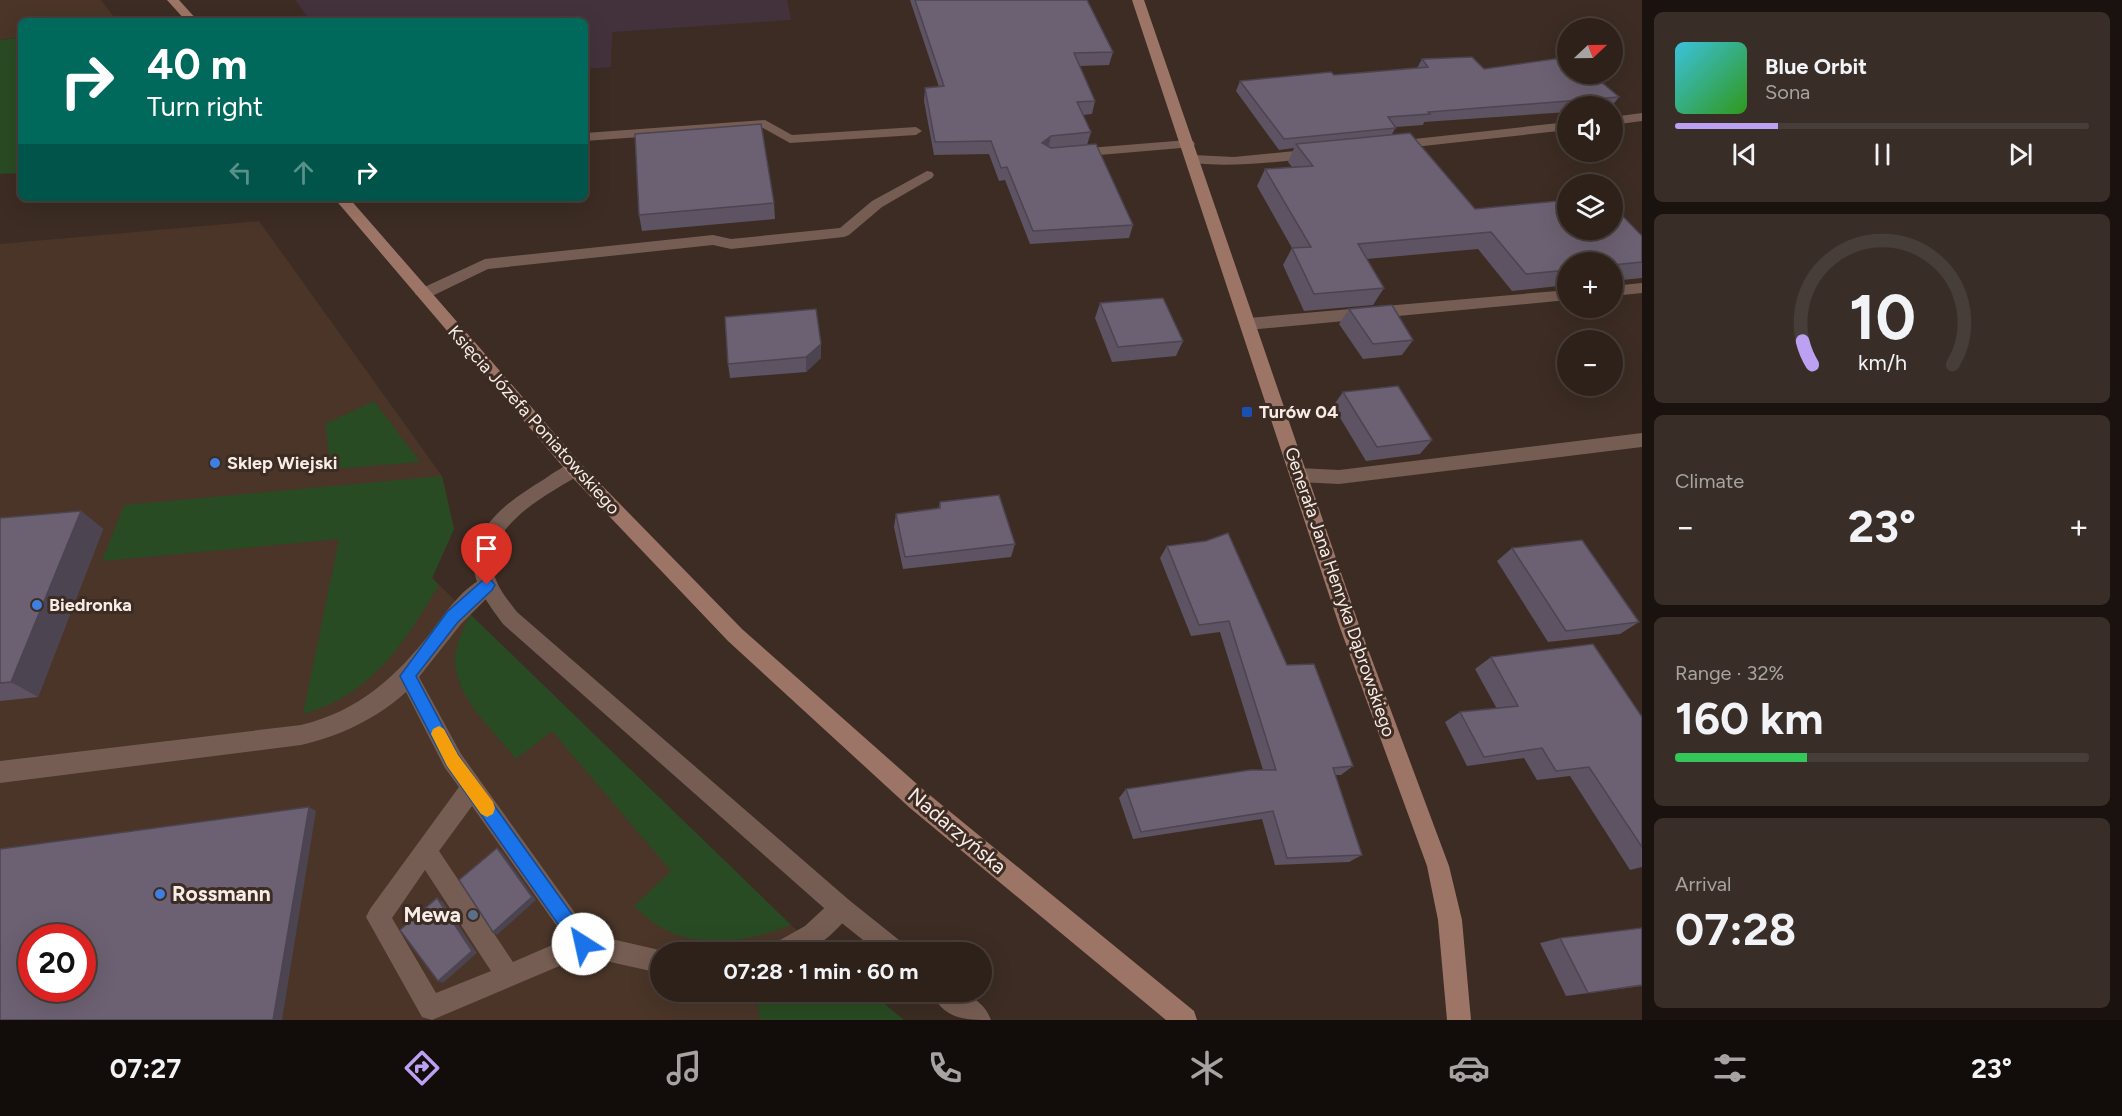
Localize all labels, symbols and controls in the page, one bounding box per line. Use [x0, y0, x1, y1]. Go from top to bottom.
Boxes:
north arrow [1557, 18, 1623, 84]
map controls [1557, 18, 1623, 396]
text: 40 m [147, 39, 247, 90]
icon: right [48, 42, 126, 120]
text: Blue Orbit [1765, 53, 1867, 80]
text: Sona [1765, 80, 1810, 104]
text: Turn right [147, 90, 263, 123]
button: sound [1557, 96, 1623, 162]
icon: previous [1728, 138, 1761, 171]
icon: pause [1866, 138, 1899, 171]
icon: next [2004, 138, 2037, 171]
icon: left [224, 156, 257, 189]
icon: ahead [287, 156, 320, 189]
icon: right [350, 156, 383, 189]
button: layers [1557, 174, 1623, 240]
button: + [1557, 252, 1623, 318]
text: 10 [1849, 281, 1915, 356]
street label: Księcia Józefa Poniatowskiego [443, 321, 625, 519]
button: − [1557, 330, 1623, 396]
text: km/h [1858, 351, 1906, 376]
place label: Turów 04 [1259, 401, 1338, 423]
marker: Turów 04 [1240, 405, 1254, 419]
street label: Generała Jana Henryka Dąbrowskiego [1280, 444, 1400, 740]
place label: Sklep Wiejski [227, 452, 338, 474]
marker: Sklep Wiejski [208, 456, 222, 470]
text: Climate [1675, 469, 1744, 493]
text: 23° [1848, 499, 1916, 553]
text: − [1675, 507, 1696, 546]
text: + [2068, 507, 2089, 546]
pin [461, 523, 512, 585]
icon: arrive [470, 532, 503, 565]
place label: Biedronka [49, 594, 132, 616]
marker: Biedronka [30, 598, 44, 612]
text: Range · 32% [1675, 661, 1784, 685]
text: 160 km [1675, 691, 1823, 745]
street label: Nadarzyńska [903, 782, 1012, 879]
text: Arrival [1675, 872, 1731, 896]
place label: Rossmann [172, 881, 271, 906]
marker: Rossmann [153, 887, 167, 901]
place label: Mewa [403, 902, 461, 927]
text: 07:28 [1675, 902, 1796, 956]
marker: Mewa [466, 908, 480, 922]
position arrow [551, 912, 615, 976]
speed limit sign: 20 [18, 924, 96, 1002]
text: 07:28 · 1 min · 60 m [723, 958, 919, 985]
icon: directions [401, 1047, 443, 1089]
icon: music [663, 1047, 705, 1089]
icon: phone [924, 1047, 966, 1089]
icon: climate [1186, 1047, 1228, 1089]
icon: car [1448, 1047, 1490, 1089]
icon: filters [1709, 1047, 1751, 1089]
text: 07:27 [110, 1052, 181, 1085]
text: 23° [1971, 1052, 2012, 1085]

